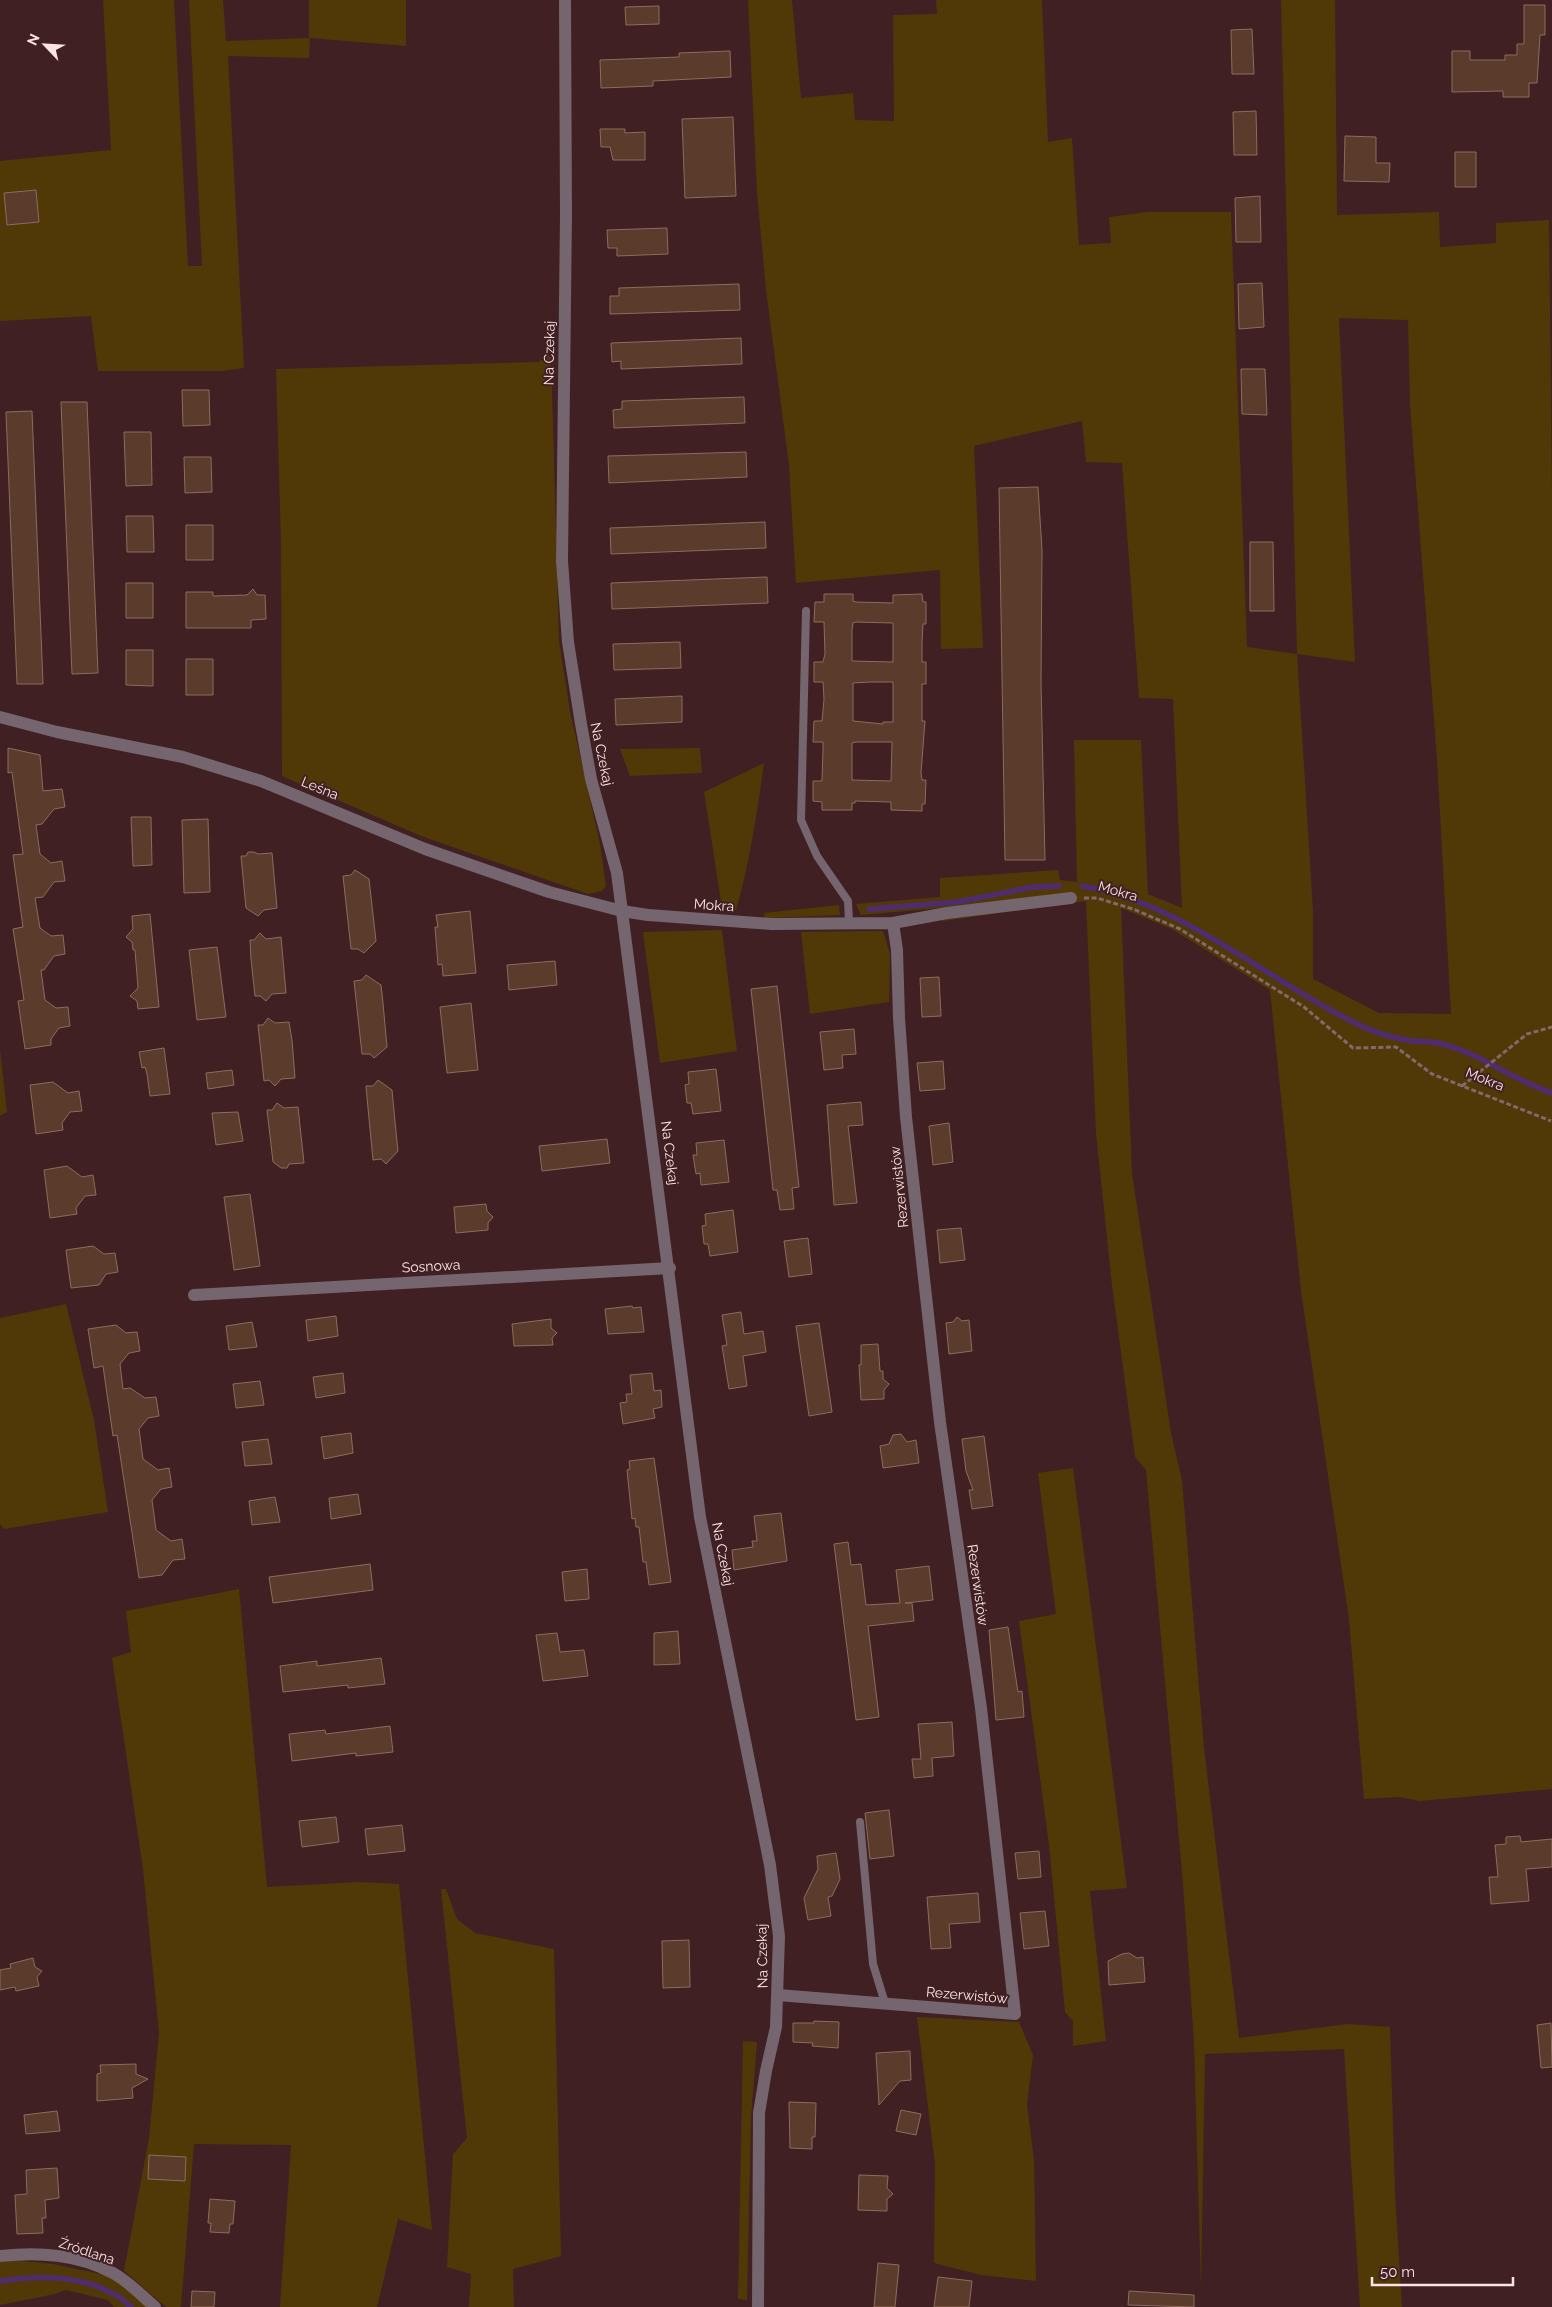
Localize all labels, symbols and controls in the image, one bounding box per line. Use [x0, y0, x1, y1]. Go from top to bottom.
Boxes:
north arrow [20, 20, 70, 70]
text: N [24, 31, 43, 48]
street label: Na Czekaj [540, 321, 558, 385]
street label: Na Czekaj [587, 721, 617, 787]
street label: Leśna [299, 773, 341, 803]
street label: Mokra [1096, 878, 1140, 904]
street label: Mokra [693, 896, 735, 914]
street label: Mokra [1463, 1064, 1507, 1094]
street label: Na Czekaj [658, 1120, 682, 1186]
street label: Rezerwistów [887, 1145, 911, 1229]
street label: Sosnowa [401, 1256, 461, 1276]
street label: Na Czekaj [709, 1521, 737, 1587]
street label: Rezerwistów [964, 1543, 992, 1627]
street label: Na Czekaj [753, 1924, 771, 1988]
street label: Rezerwistów [925, 1983, 1009, 2007]
street label: Źródlana [57, 2234, 117, 2268]
scale bar [1372, 2254, 1513, 2286]
text: 50 m [1380, 2263, 1415, 2281]

